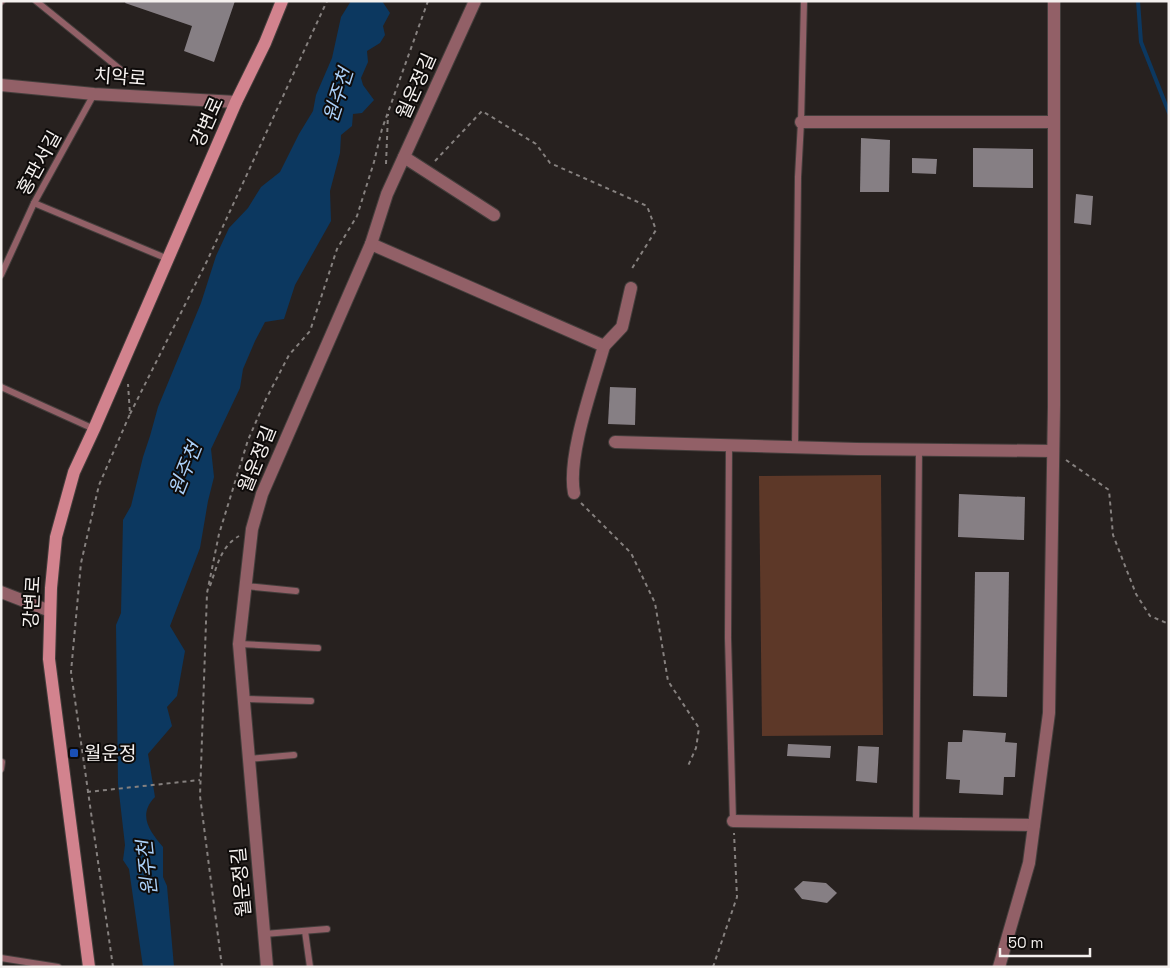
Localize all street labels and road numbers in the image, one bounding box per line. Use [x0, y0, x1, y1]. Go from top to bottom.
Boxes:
street label: 월운정길 [390, 49, 442, 123]
street label: 치악로 [93, 63, 147, 91]
street label: 강변로 [185, 93, 229, 151]
street label: 홍판서길 [11, 126, 67, 200]
street label: 월운정길 [232, 422, 282, 496]
street label: 강변로 [18, 575, 46, 629]
street label: 월운정길 [226, 846, 256, 918]

